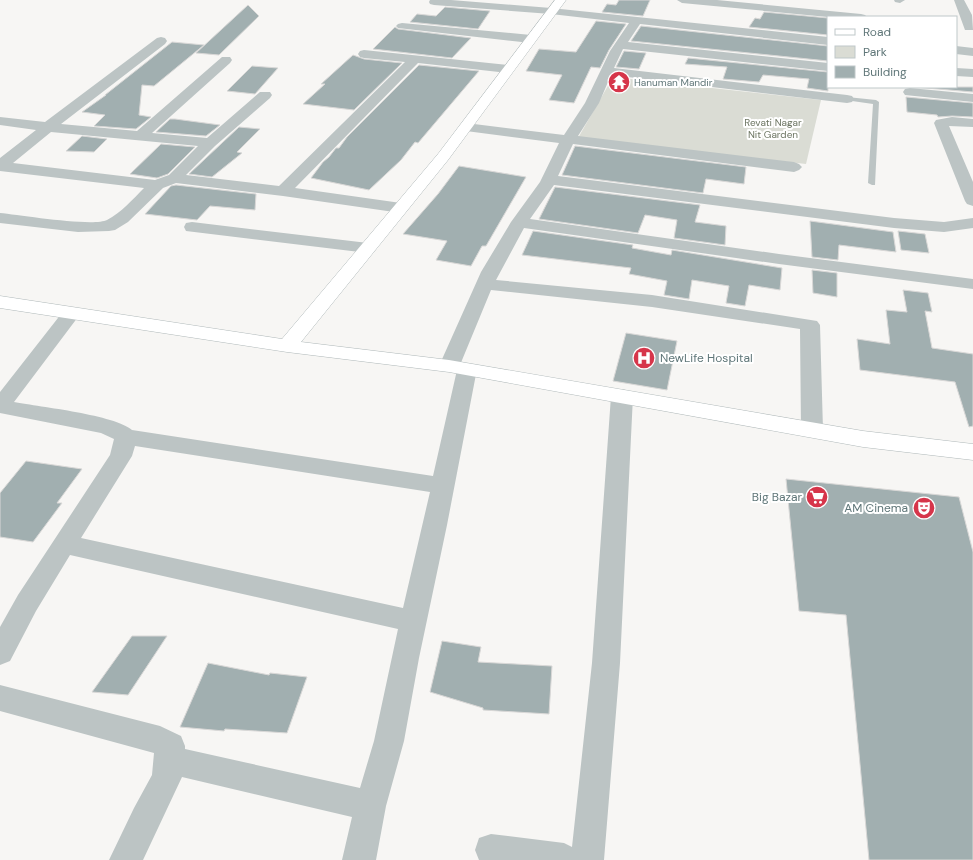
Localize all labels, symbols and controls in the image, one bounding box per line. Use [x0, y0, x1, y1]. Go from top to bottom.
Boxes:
legend [827, 16, 957, 88]
text: Road [863, 24, 891, 40]
text: Park [863, 44, 887, 60]
text: Building [863, 64, 907, 80]
temple icon: Hanuman Mandir [606, 69, 632, 95]
place label: Hanuman Mandir [634, 76, 713, 89]
park label: Revati Nagar Nit Garden [744, 116, 802, 141]
hospital icon: NewLife Hospital [631, 345, 657, 371]
place label: NewLife Hospital [660, 350, 753, 366]
supermarket icon: Big Bazar [804, 484, 830, 510]
place label: Big Bazar [752, 489, 803, 505]
theatre icon: AM Cinema [911, 495, 937, 521]
place label: AM Cinema [844, 500, 908, 516]

